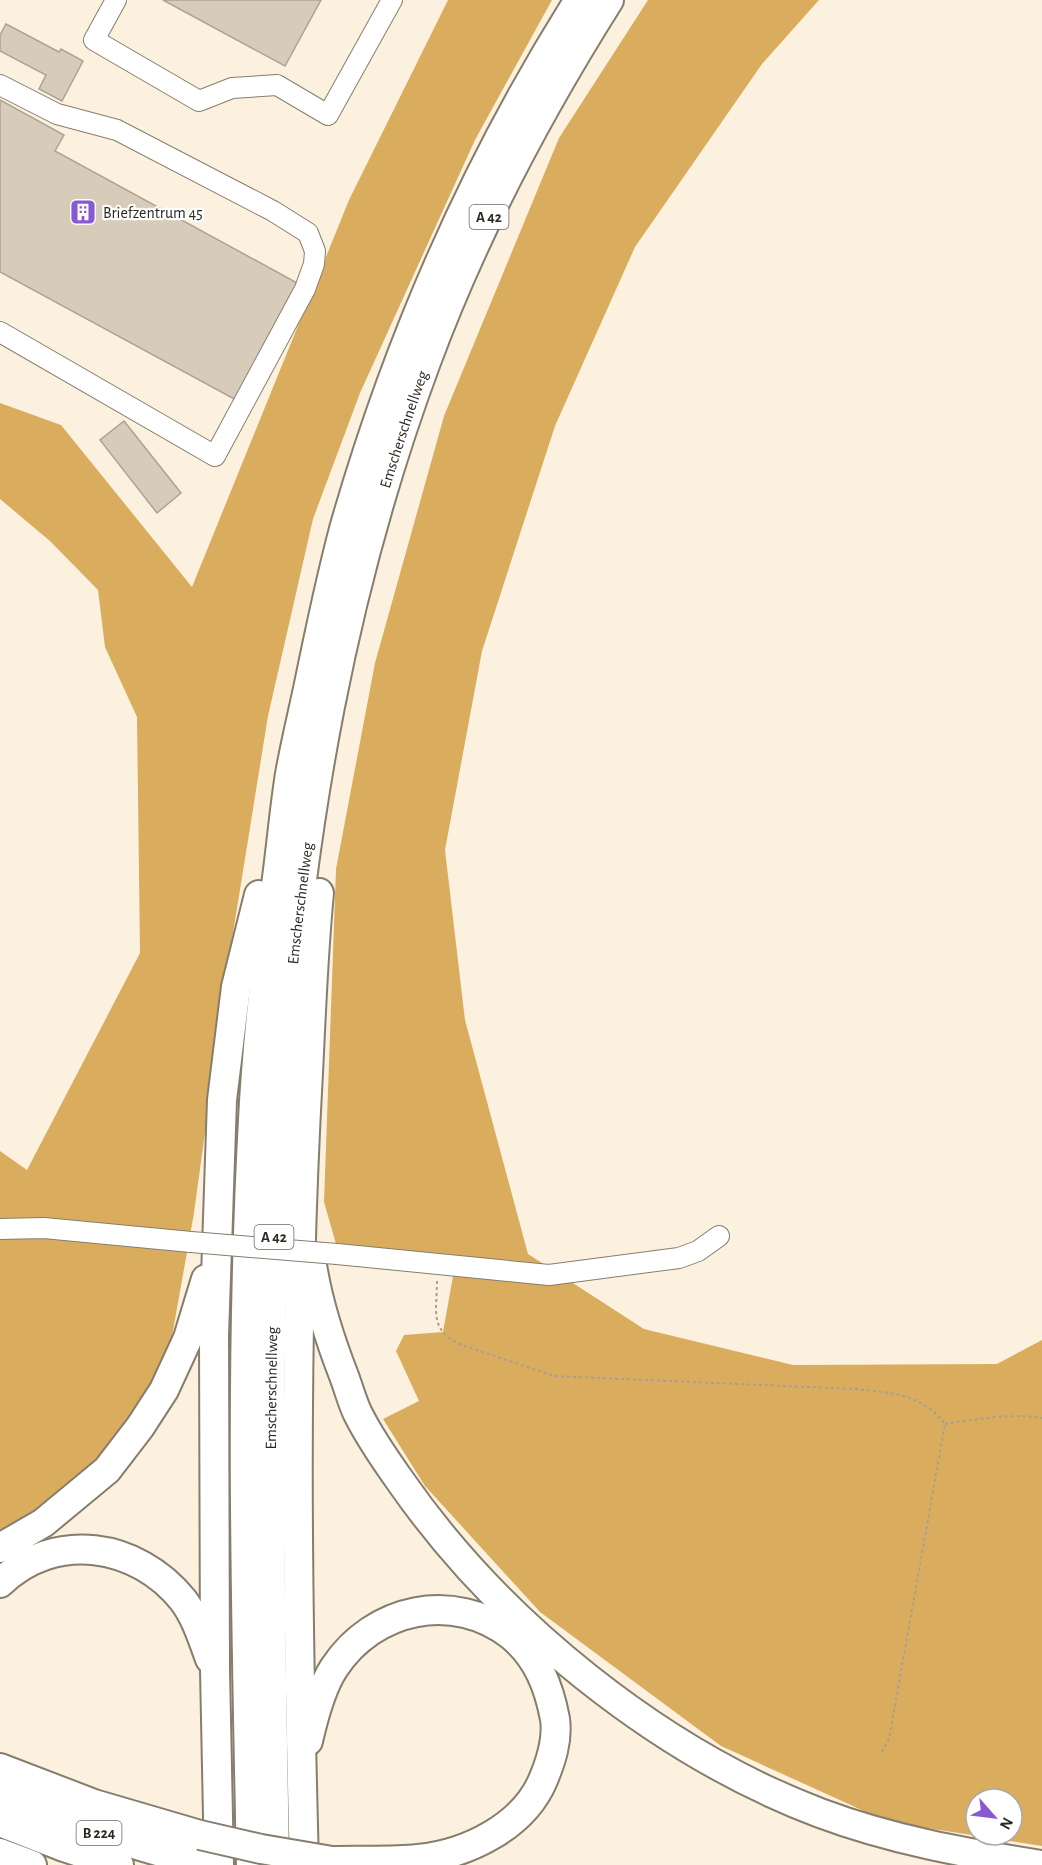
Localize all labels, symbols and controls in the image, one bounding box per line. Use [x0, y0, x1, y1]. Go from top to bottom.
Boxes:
building icon: Briefzentrum 45 [68, 197, 98, 227]
place label: Briefzentrum 45 [103, 205, 203, 221]
road number: A 42 [470, 205, 508, 229]
street label: Emscherschnellweg [377, 369, 431, 490]
street label: Emscherschnellweg [285, 841, 316, 965]
road number: A 42 [254, 1225, 294, 1249]
street label: Emscherschnellweg [263, 1326, 280, 1449]
north arrow [964, 1787, 1024, 1847]
text: N [997, 1815, 1016, 1832]
road number: B 224 [76, 1821, 122, 1845]

